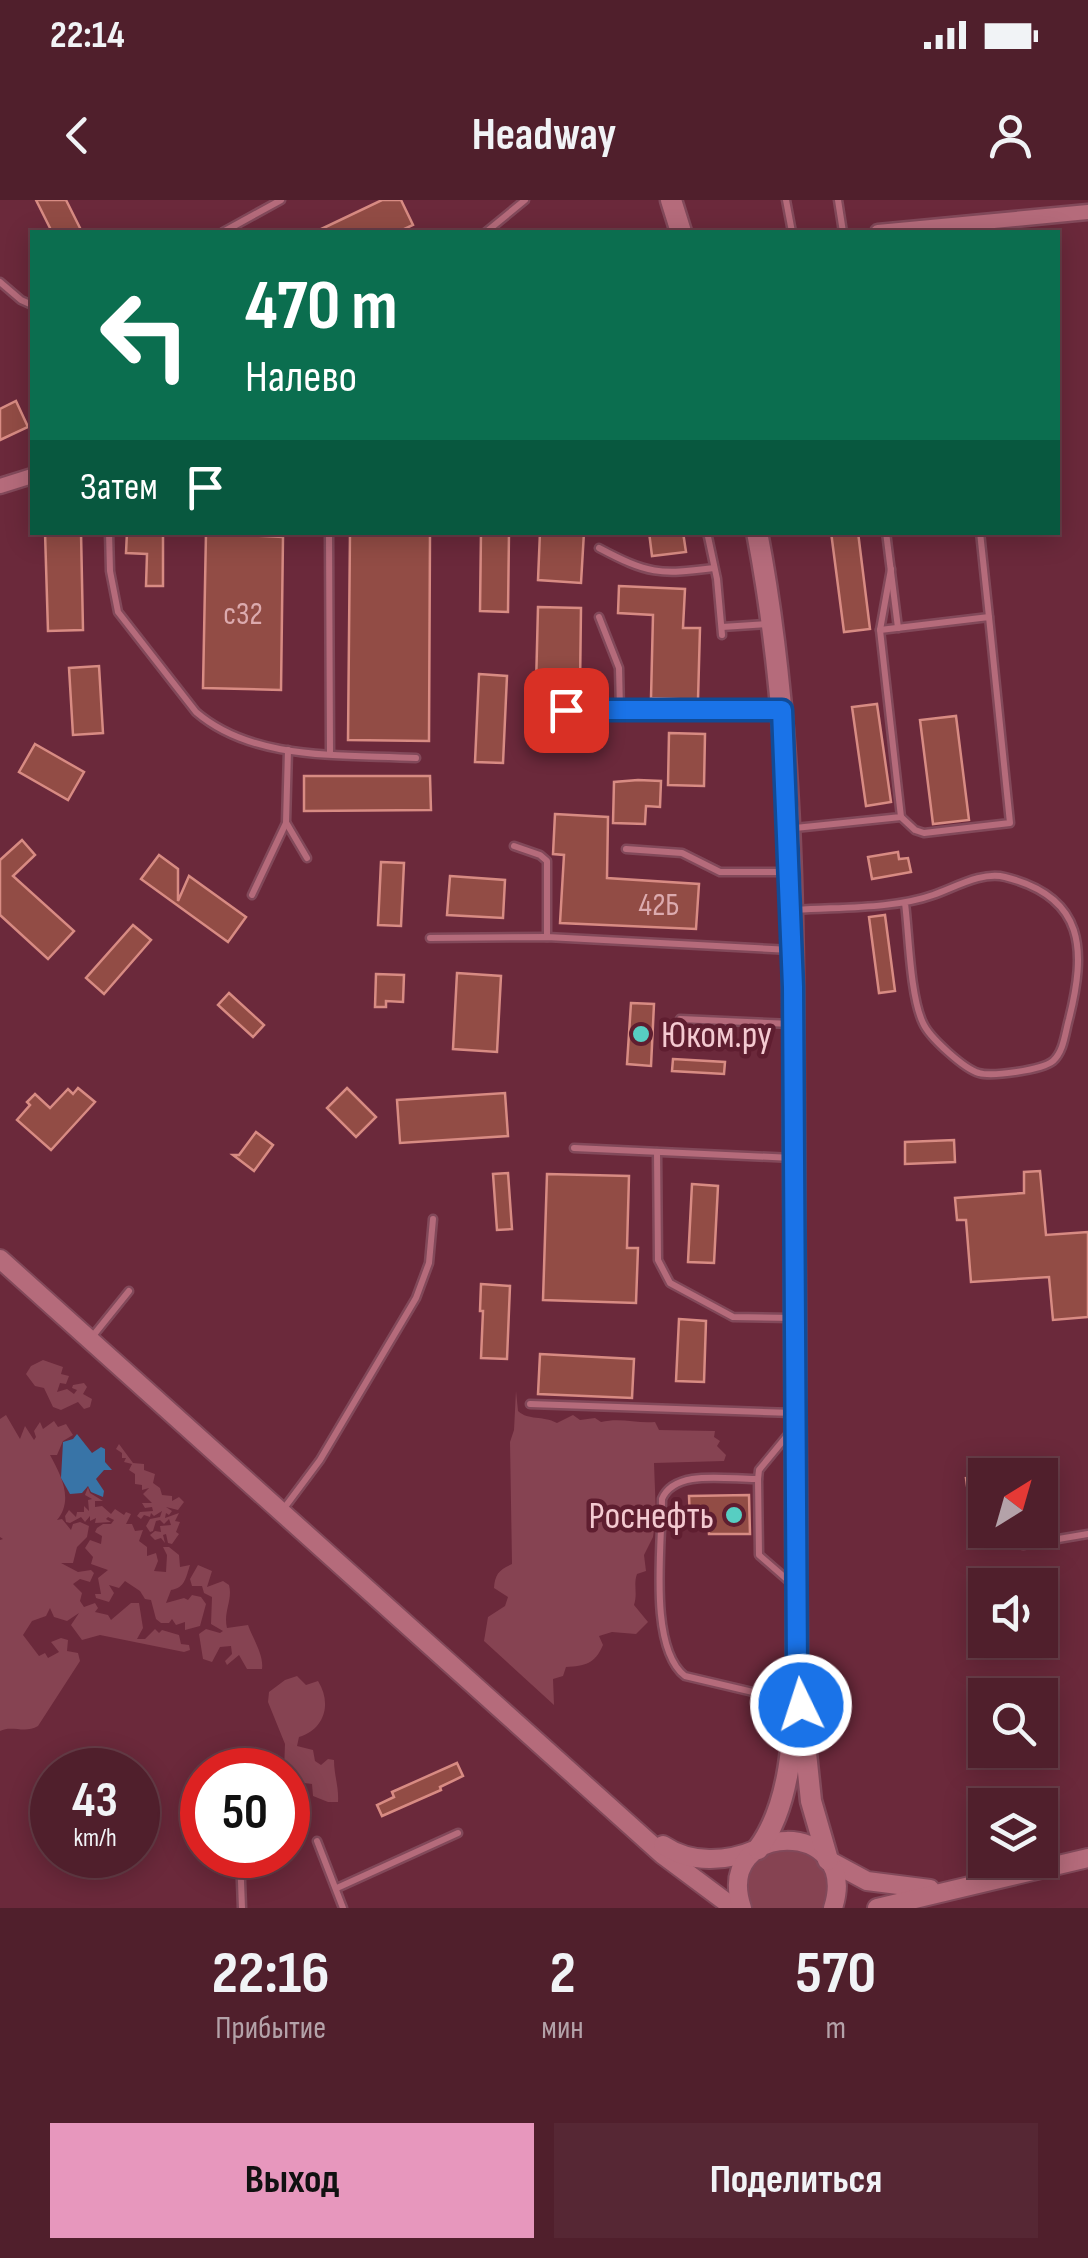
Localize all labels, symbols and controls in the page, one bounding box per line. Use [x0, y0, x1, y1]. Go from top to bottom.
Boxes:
text: 22:14 [50, 13, 125, 58]
icon: back [50, 108, 105, 163]
text: Headway [472, 108, 616, 163]
icon: person [983, 108, 1038, 163]
text: 470 m [245, 265, 398, 349]
icon: left [80, 270, 210, 400]
text: Налево [245, 350, 357, 405]
icon: arrive [178, 460, 233, 515]
text: Затем [80, 465, 158, 510]
house number: с32 [223, 595, 263, 634]
pin [524, 668, 609, 753]
icon: arrive [539, 683, 594, 738]
house number: 42Б [639, 886, 679, 925]
place label: Юком.ру [661, 1013, 772, 1058]
marker: Юком.ру [630, 1023, 652, 1045]
north arrow [968, 1458, 1058, 1548]
map controls [968, 1458, 1058, 1878]
place label: Роснефть [588, 1494, 714, 1539]
marker: Роснефть [723, 1504, 745, 1526]
button: sound [968, 1568, 1058, 1658]
position arrow [749, 1653, 853, 1757]
button: search [968, 1678, 1058, 1768]
speed limit sign: 50 [180, 1748, 310, 1878]
text: 43 [72, 1771, 118, 1831]
button: layers [968, 1788, 1058, 1878]
text: km/h [73, 1823, 117, 1854]
text: 22:16 [212, 1938, 330, 2010]
text: 2 [549, 1938, 576, 2010]
text: 570 [795, 1938, 876, 2010]
text: Прибытие [215, 2009, 326, 2048]
text: мин [541, 2009, 584, 2048]
text: m [826, 2009, 846, 2048]
button: Выход [50, 2123, 534, 2238]
button: Поделиться [554, 2123, 1038, 2238]

